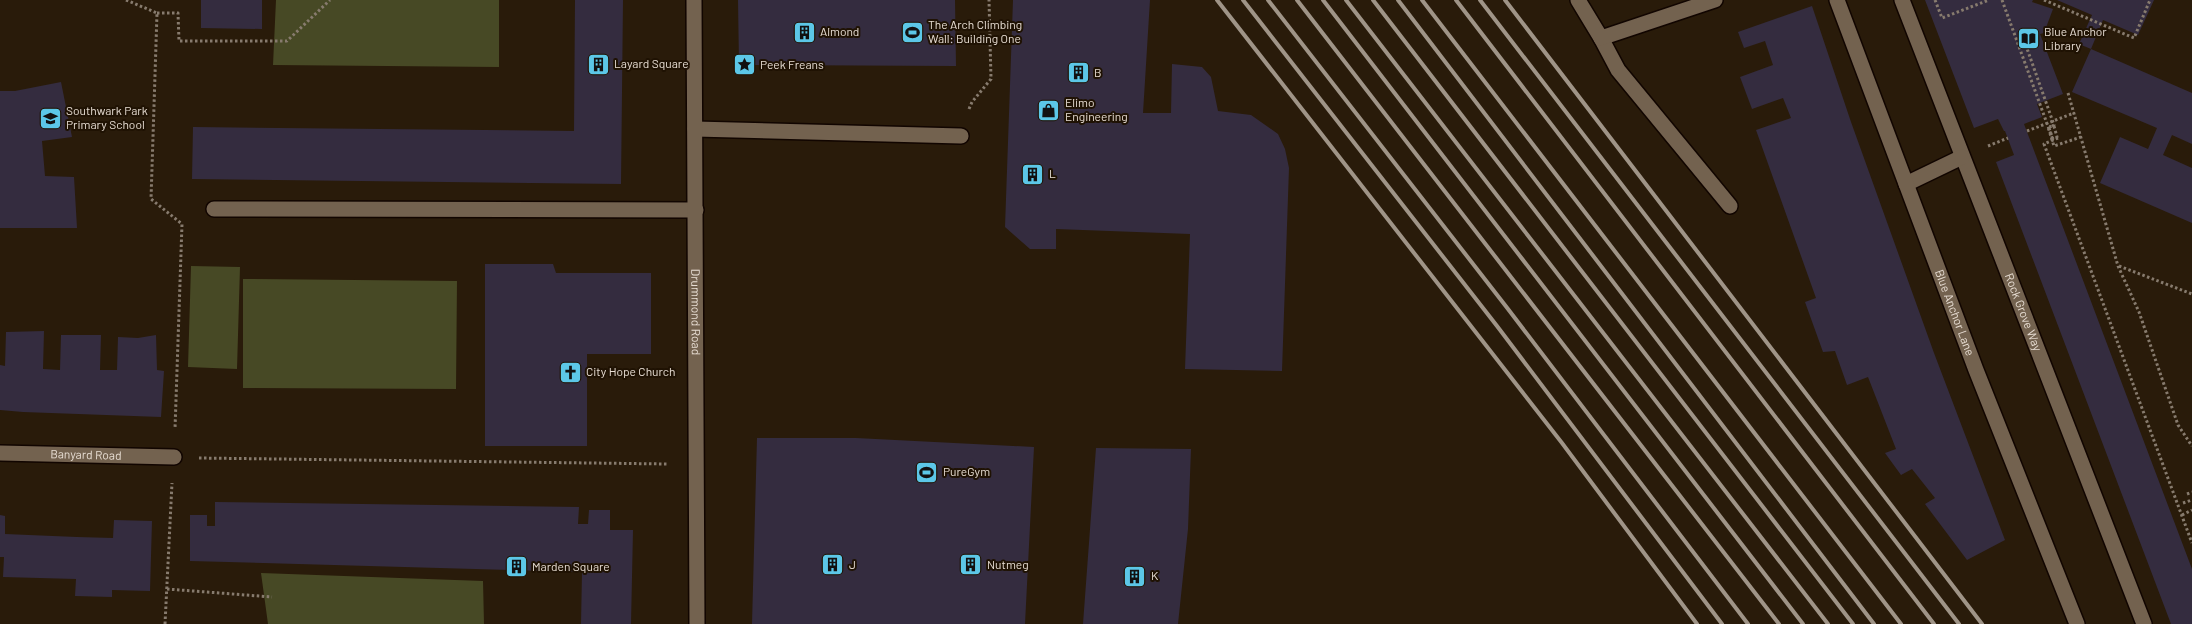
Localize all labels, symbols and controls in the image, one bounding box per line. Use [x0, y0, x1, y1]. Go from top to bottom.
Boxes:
place label: The Arch Climbing Wall: Building One [928, 17, 1022, 45]
building icon: Almond [792, 20, 816, 44]
sports icon: The Arch Climbing Wall: Building One [900, 20, 924, 44]
place label: Almond [820, 24, 859, 38]
place label: Blue Anchor Library [2044, 24, 2107, 52]
library icon: Blue Anchor Library [2016, 27, 2040, 51]
building icon: Layard Square [586, 52, 610, 76]
place icon: Peek Freans [732, 53, 756, 77]
place label: Layard Square [614, 56, 689, 70]
place label: Peek Freans [760, 57, 824, 71]
building icon: B [1066, 61, 1090, 85]
place label: B [1094, 65, 1102, 79]
place label: Elimo Engineering [1065, 95, 1128, 123]
shop icon: Elimo Engineering [1037, 98, 1061, 122]
place label: Southwark Park Primary School [66, 103, 148, 131]
school or university icon: Southwark Park Primary School [38, 106, 62, 130]
building icon: L [1021, 162, 1045, 186]
place label: L [1049, 166, 1056, 180]
street label: Blue Anchor Lane [1933, 267, 1978, 357]
street label: Drummond Road [689, 269, 704, 355]
street label: Rock Grove Way [2003, 271, 2046, 353]
church icon: City Hope Church [558, 360, 582, 384]
place label: City Hope Church [586, 364, 676, 378]
street label: Banyard Road [50, 446, 122, 462]
sports icon: PureGym [915, 460, 939, 484]
place label: PureGym [943, 464, 990, 478]
building icon: J [821, 553, 845, 577]
building icon: Nutmeg [959, 553, 983, 577]
building icon: Marden Square [504, 555, 528, 579]
place label: J [849, 557, 856, 571]
place label: Nutmeg [987, 557, 1029, 571]
place label: Marden Square [532, 559, 610, 573]
building icon: K [1123, 564, 1147, 588]
place label: K [1151, 568, 1159, 582]

